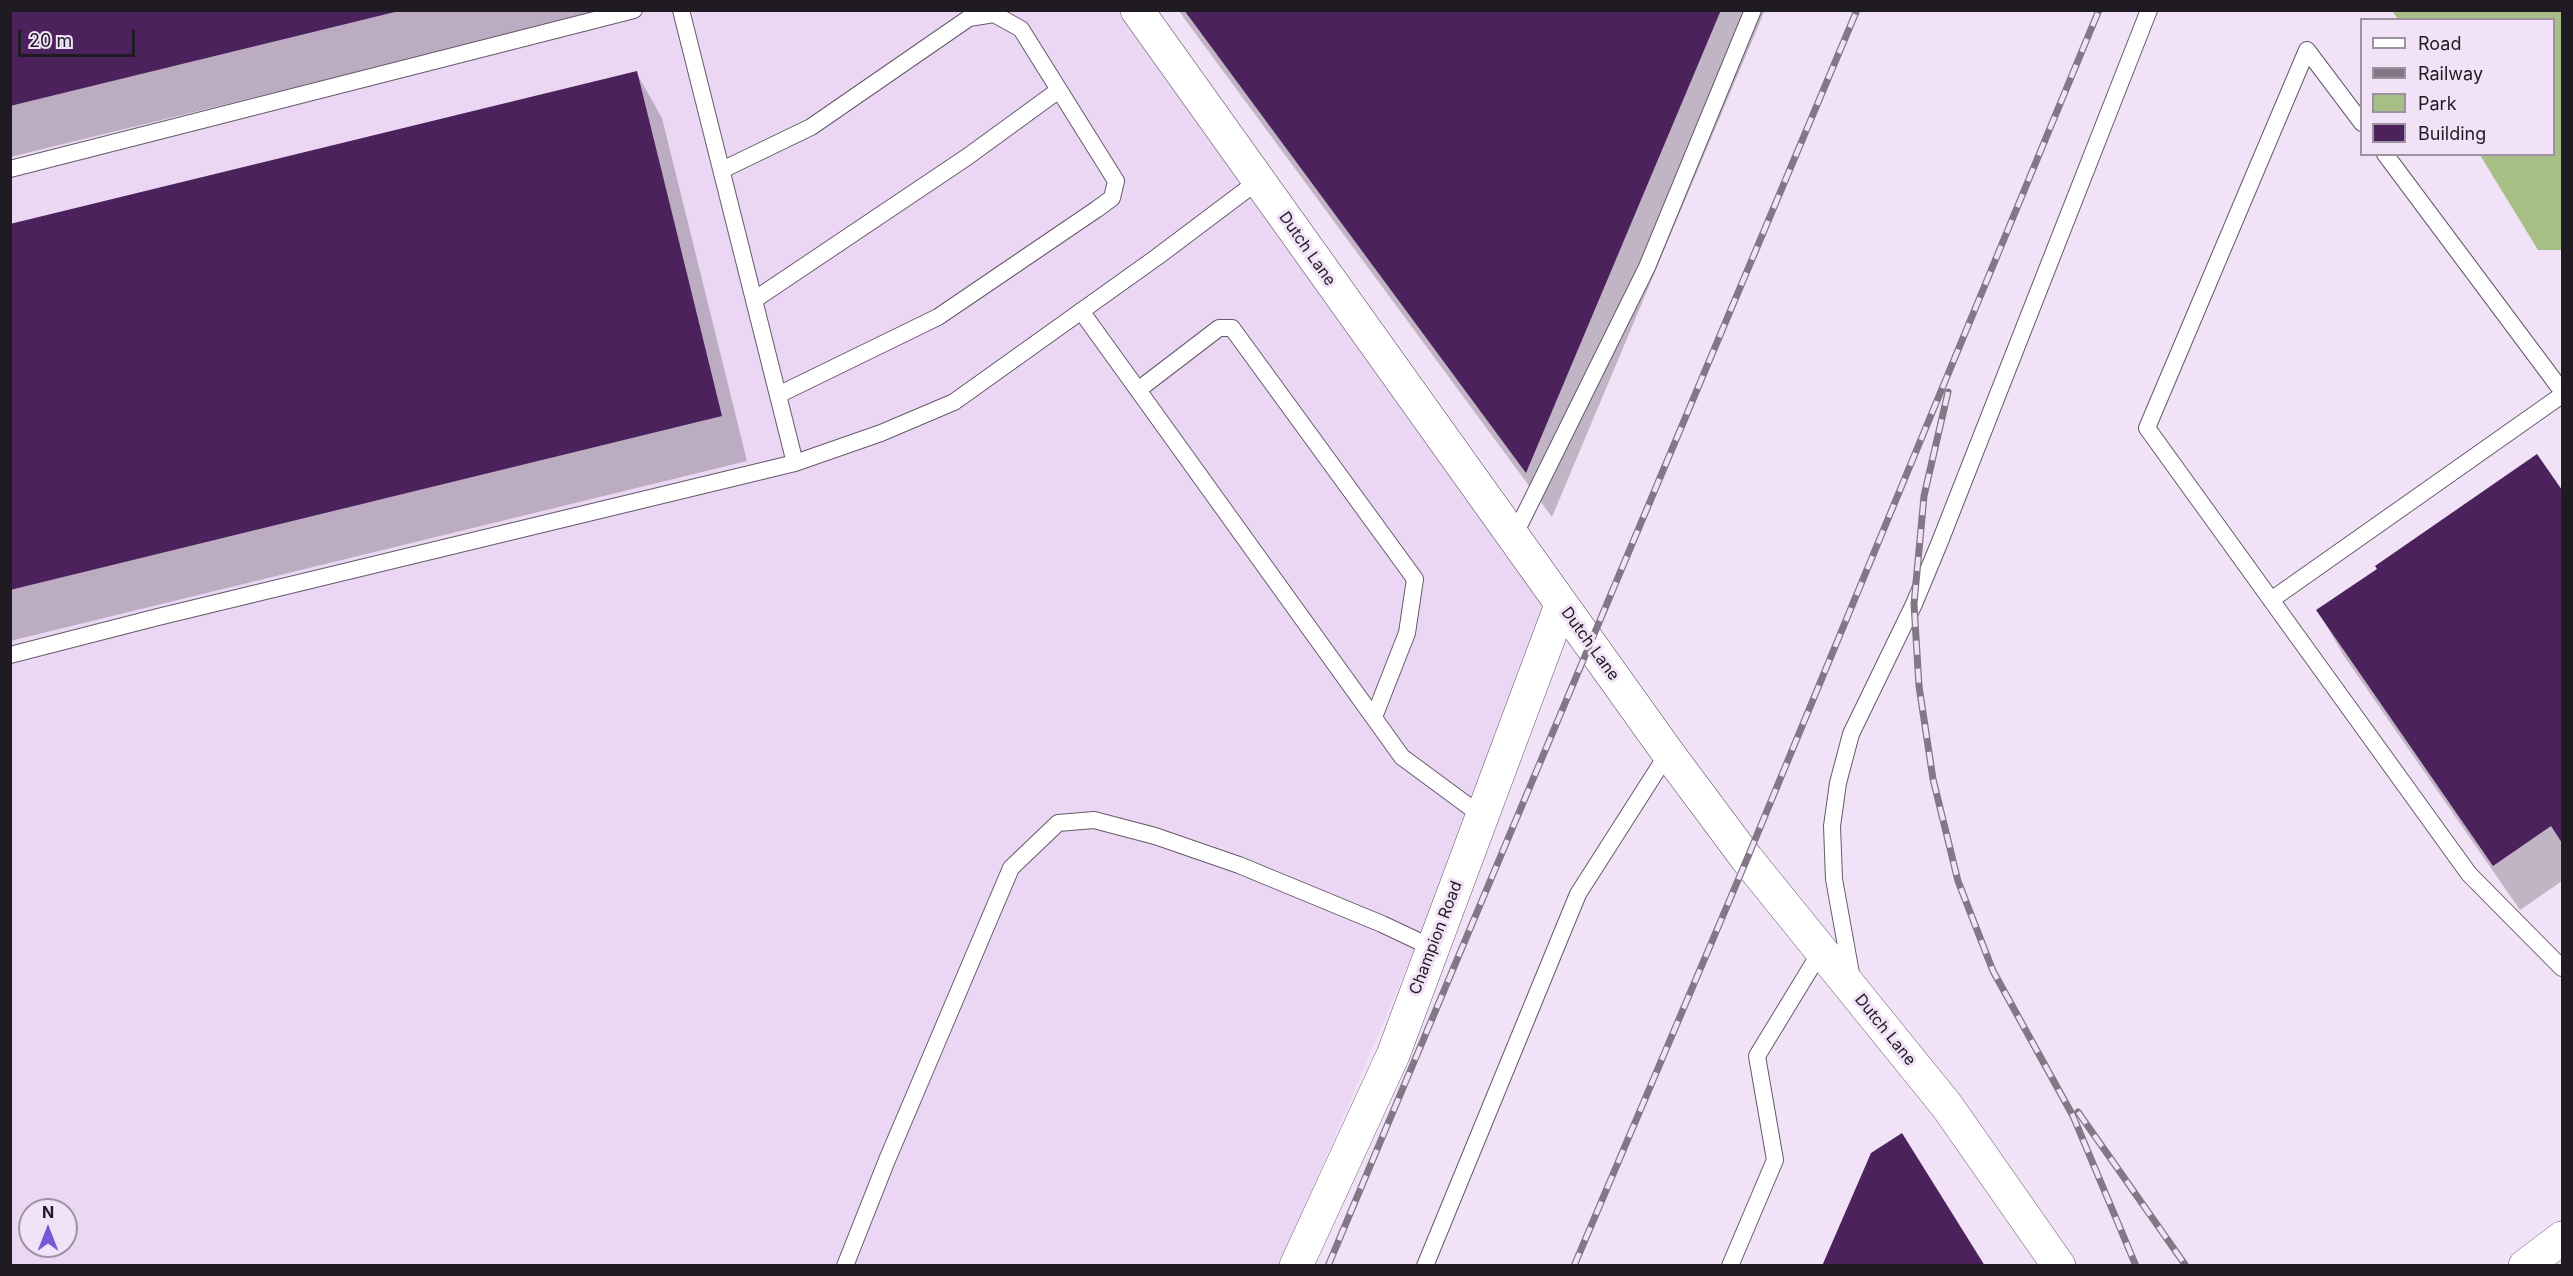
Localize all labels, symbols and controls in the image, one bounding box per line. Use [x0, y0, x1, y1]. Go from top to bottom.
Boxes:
scale bar [21, 18, 138, 56]
legend [2360, 18, 2555, 156]
text: 20 m [29, 30, 72, 51]
text: Road [2418, 33, 2461, 54]
text: Railway [2418, 63, 2483, 84]
text: Park [2418, 93, 2457, 114]
text: Building [2418, 123, 2486, 144]
street label: Dutch Lane [1274, 208, 1340, 290]
street label: Dutch Lane [1557, 604, 1623, 684]
street label: Champion Road [1406, 879, 1466, 997]
street label: Dutch Lane [1850, 991, 1920, 1069]
north arrow [18, 1198, 78, 1258]
text: N [42, 1202, 54, 1222]

